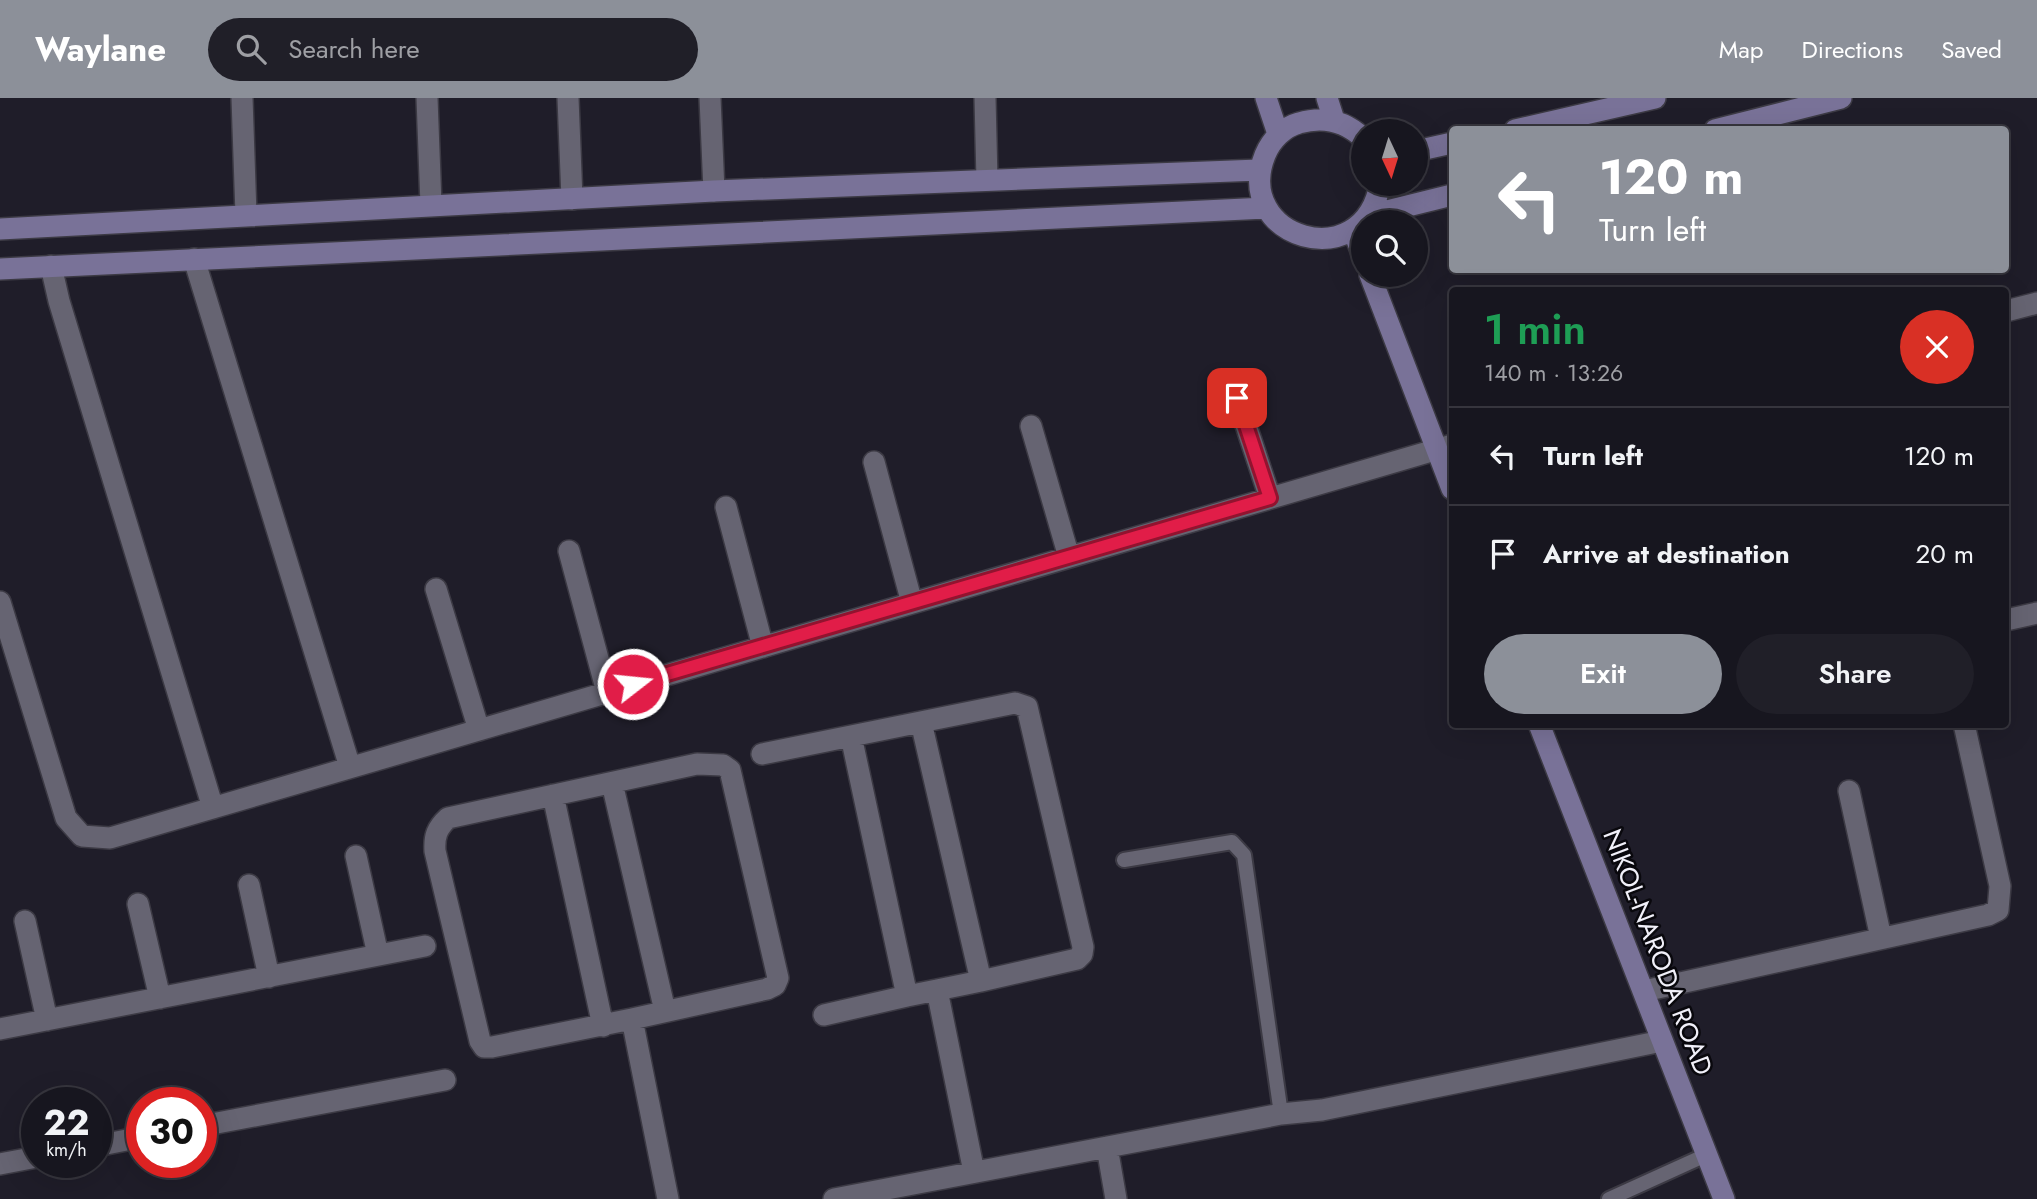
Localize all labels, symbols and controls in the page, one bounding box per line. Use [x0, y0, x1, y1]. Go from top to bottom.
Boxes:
search box [208, 18, 698, 81]
text: Waylane [35, 26, 166, 73]
icon: search [232, 30, 270, 68]
text: Search here [288, 30, 420, 68]
text: Map [1719, 32, 1764, 67]
text: Directions [1802, 32, 1903, 67]
text: Saved [1941, 32, 2002, 67]
north arrow [1351, 119, 1428, 196]
map controls [1351, 119, 1428, 287]
text: 120 m [1599, 142, 1743, 212]
icon: left [1484, 154, 1575, 245]
text: Turn left [1599, 207, 1706, 253]
button: search [1351, 210, 1428, 287]
text: 1 min [1484, 299, 1586, 360]
button: close [1900, 310, 1974, 384]
text: 140 m · 13:26 [1484, 356, 1623, 390]
pin [1207, 368, 1267, 428]
icon: arrive [1218, 379, 1256, 417]
icon: left [1484, 437, 1522, 475]
text: Turn left [1543, 437, 1643, 475]
text: 120 m [1904, 437, 1974, 475]
icon: arrive [1484, 535, 1522, 573]
text: Arrive at destination [1543, 535, 1790, 573]
text: 20 m [1916, 535, 1974, 573]
button: Exit [1484, 634, 1722, 714]
button: Share [1736, 634, 1974, 714]
position arrow [596, 647, 670, 721]
street label: NIKOL-NARODA ROAD [1593, 823, 1723, 1081]
speed limit sign: 30 [126, 1087, 217, 1178]
text: 22 [44, 1098, 89, 1148]
text: km/h [46, 1137, 87, 1163]

